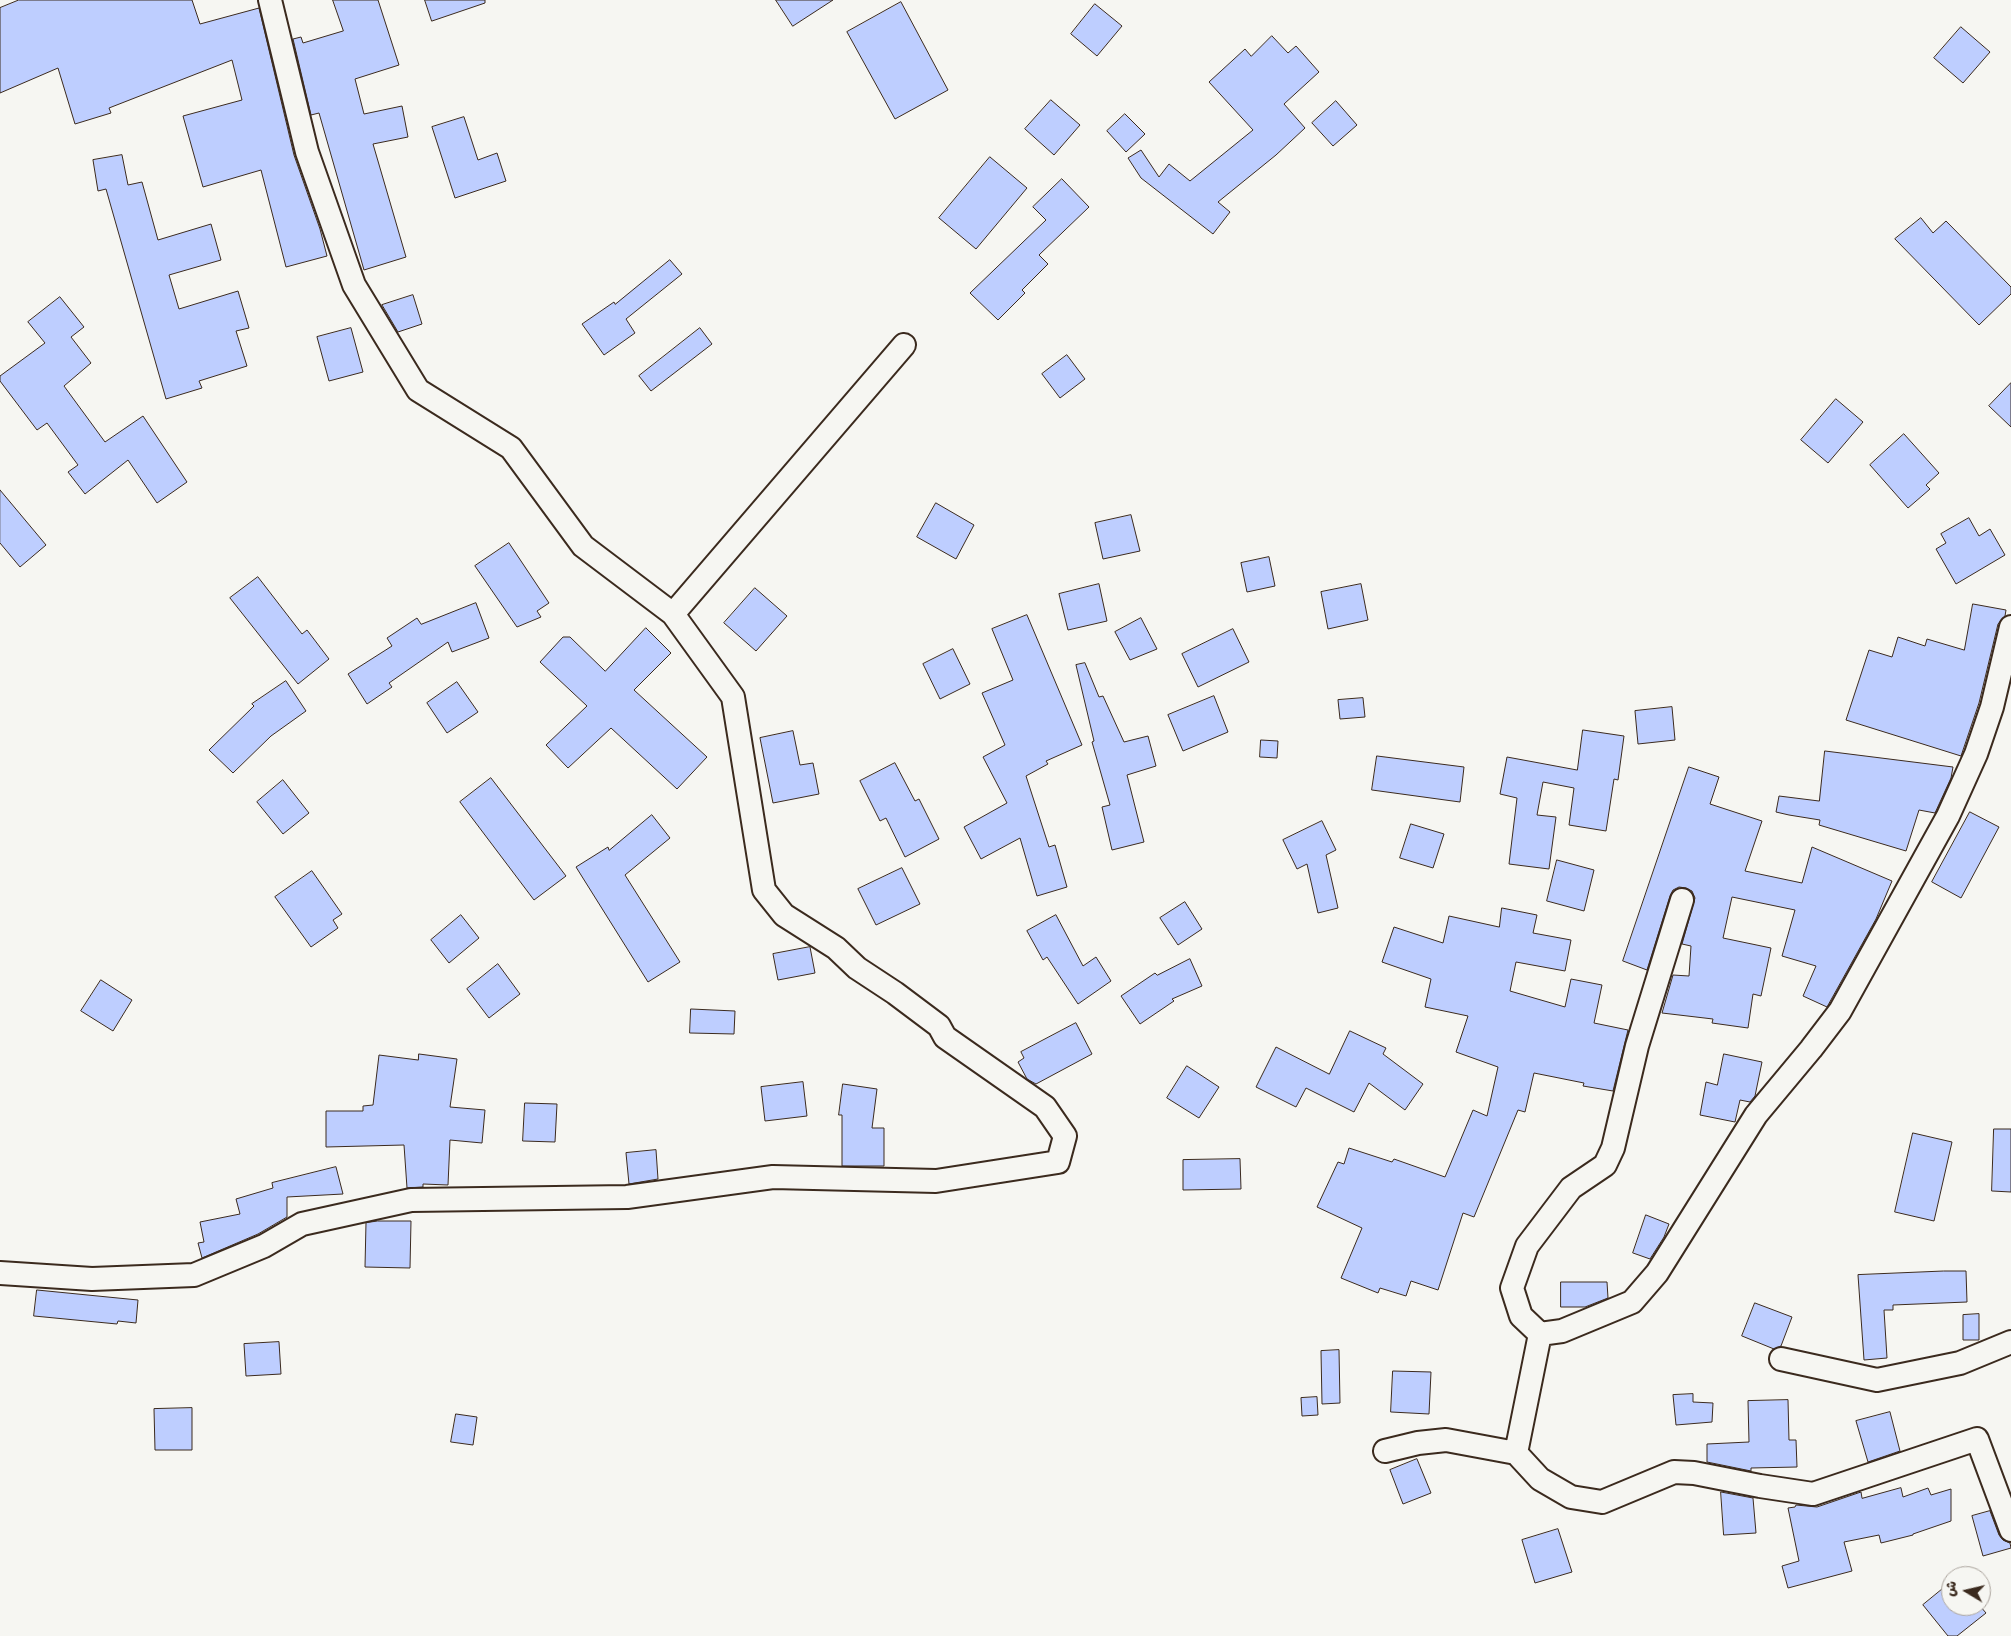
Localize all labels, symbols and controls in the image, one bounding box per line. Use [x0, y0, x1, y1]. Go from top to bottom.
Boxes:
north arrow [1941, 1566, 1991, 1616]
text: ش [1940, 1579, 1963, 1598]

